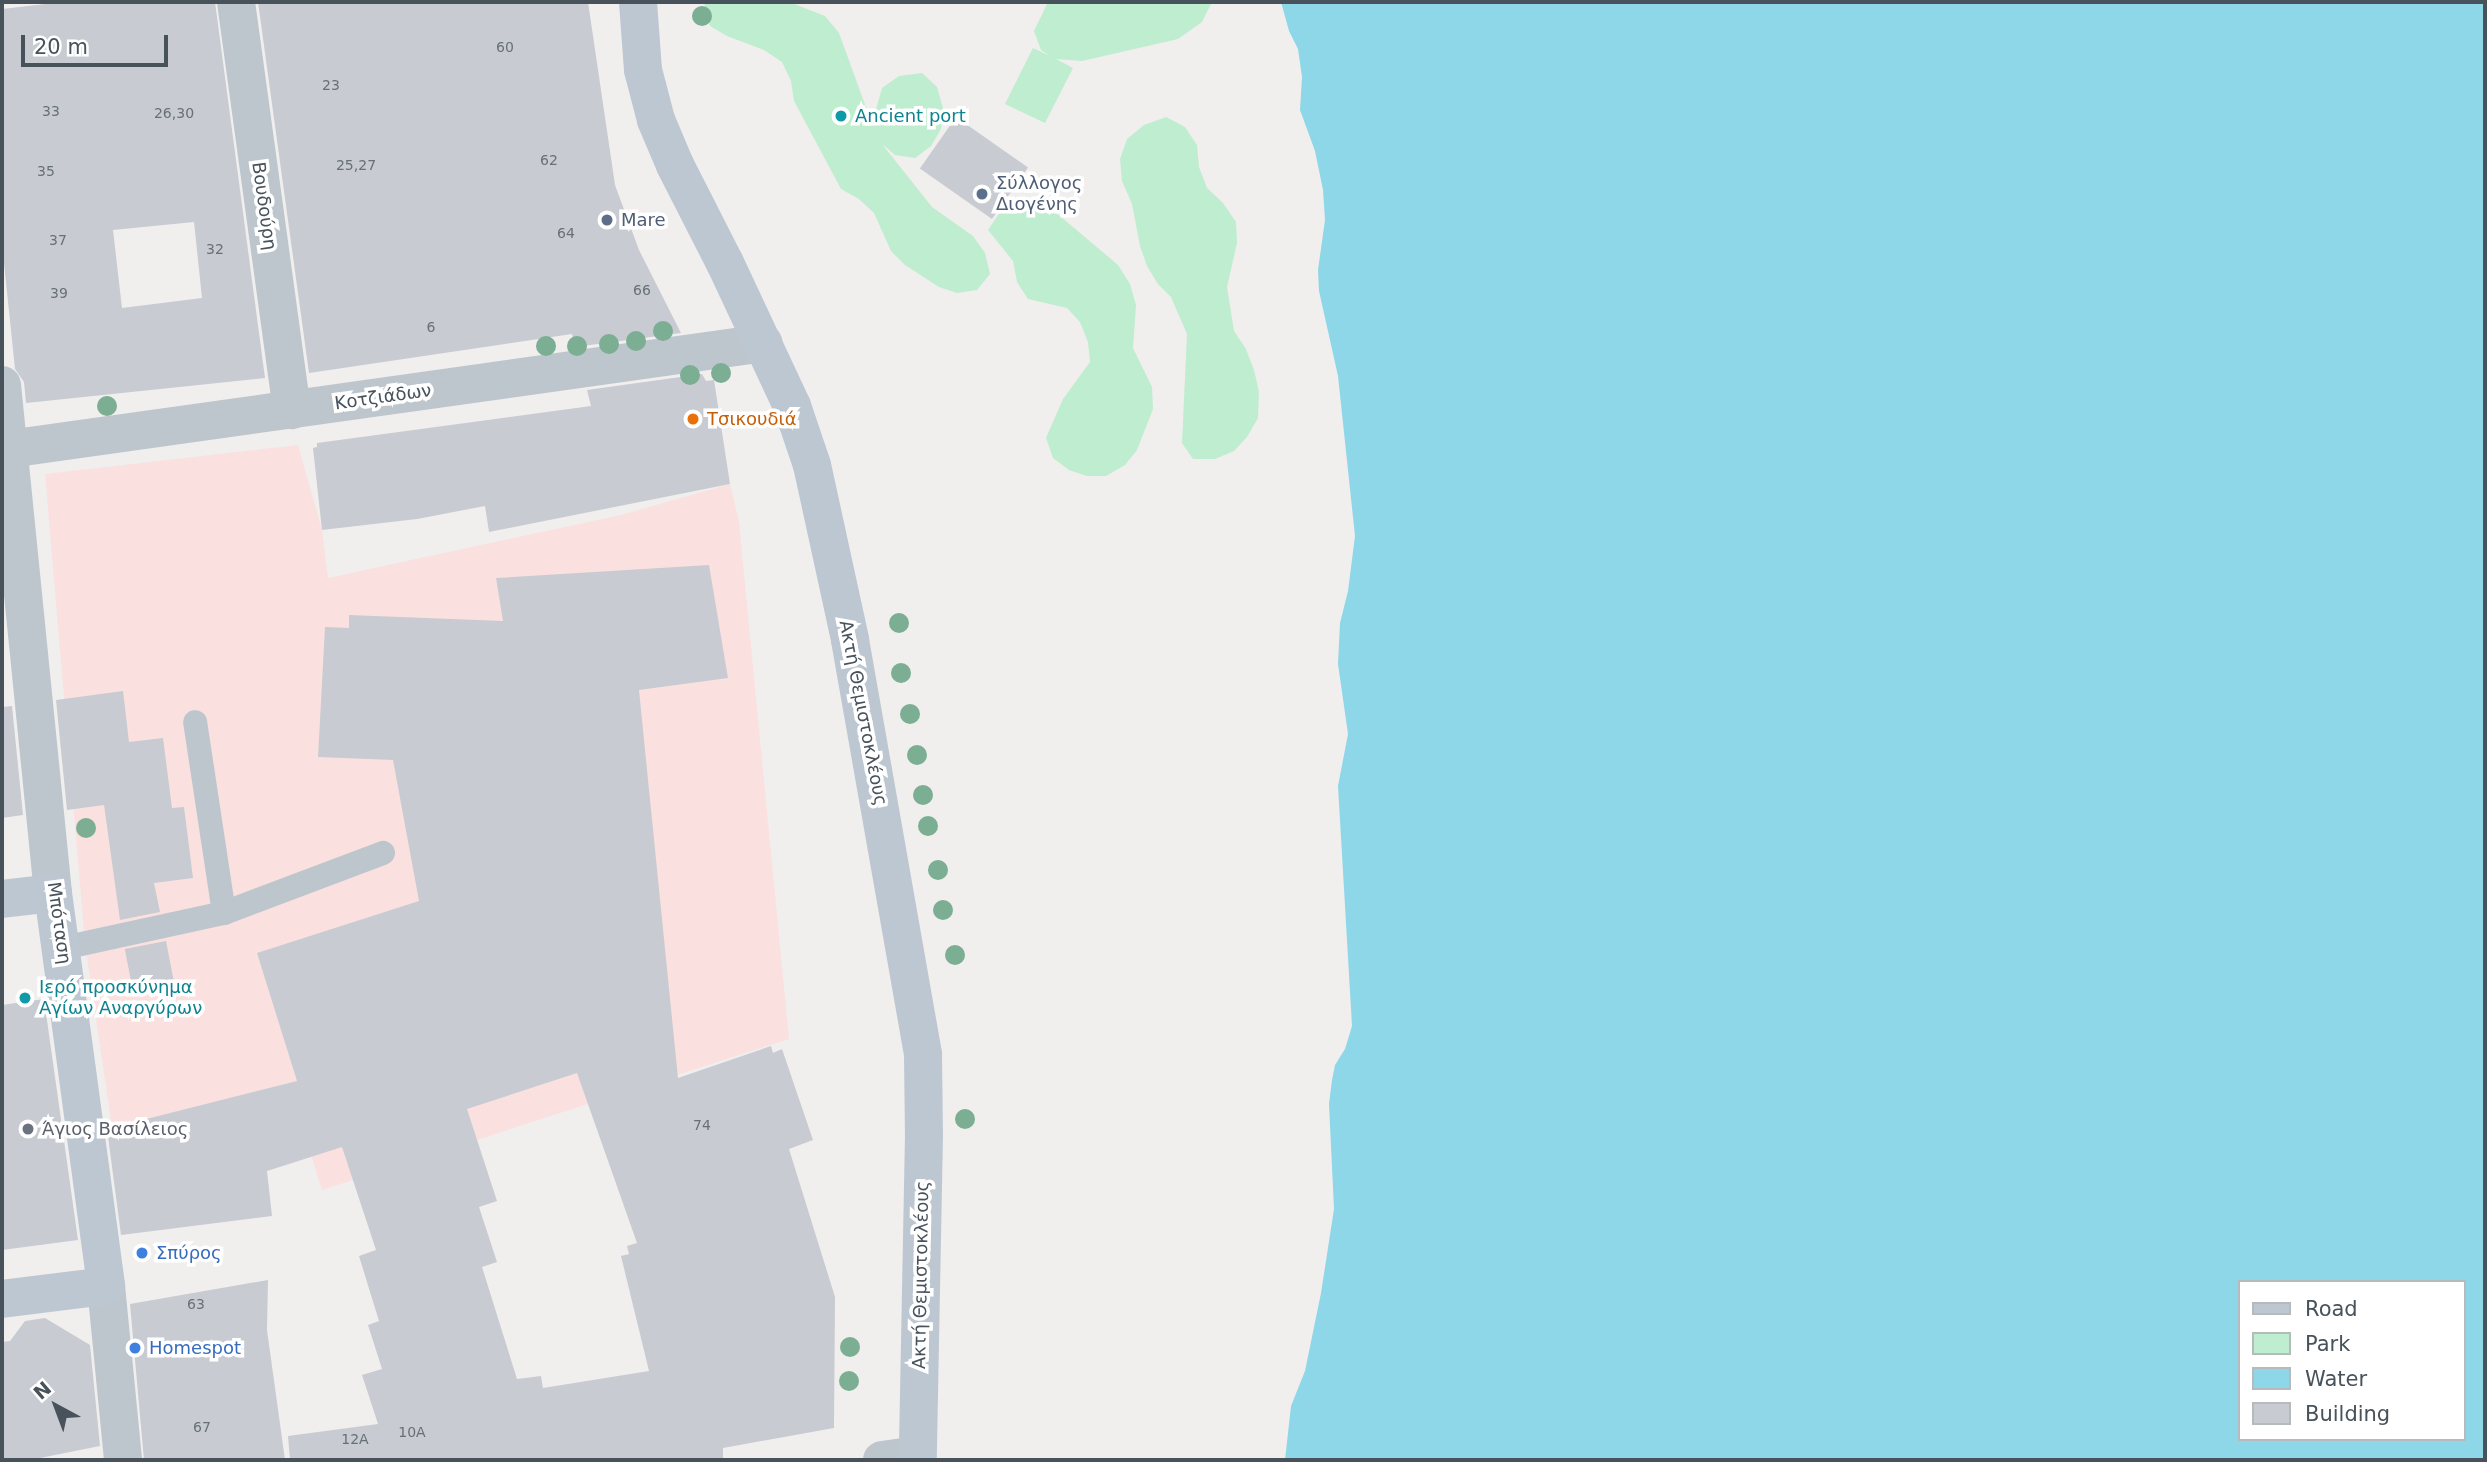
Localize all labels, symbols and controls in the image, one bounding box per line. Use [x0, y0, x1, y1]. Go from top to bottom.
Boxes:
scale bar [24, 21, 172, 65]
text: 20 m [34, 35, 88, 59]
house number: 60 [496, 39, 514, 55]
house number: 23 [322, 77, 340, 93]
house number: 33 [42, 103, 60, 119]
house number: 26,30 [154, 105, 194, 121]
place label: Ancient port [855, 105, 966, 127]
marker: Ancient port [833, 108, 849, 124]
house number: 62 [540, 152, 558, 168]
house number: 25,27 [336, 157, 376, 173]
street label: Βουδούρη [247, 160, 281, 252]
house number: 35 [37, 163, 55, 179]
place label: Σύλλογος Διογένης [996, 173, 1082, 216]
marker: Σύλλογος Διογένης [974, 186, 990, 202]
place label: Mare [621, 209, 666, 231]
marker: Mare [599, 212, 615, 228]
house number: 64 [557, 225, 575, 241]
house number: 37 [49, 232, 67, 248]
house number: 32 [206, 241, 224, 257]
house number: 66 [633, 282, 651, 298]
house number: 39 [50, 285, 68, 301]
house number: 6 [427, 319, 435, 335]
street label: Κοτζιάδων [333, 380, 433, 414]
place label: Τσικουδιά [707, 408, 796, 430]
marker: Τσικουδιά [685, 411, 701, 427]
street label: Ακτή Θεμιστοκλέους [834, 618, 892, 808]
street label: Μπόταση [43, 880, 75, 966]
place label: Ιερό προσκύνημα Αγίων Αναργύρων [39, 977, 202, 1020]
marker: Ιερό προσκύνημα Αγίων Αναργύρων [17, 990, 33, 1006]
house number: 74 [693, 1117, 711, 1133]
place label: Άγιος Βασίλειος [42, 1118, 188, 1140]
marker: Άγιος Βασίλειος [20, 1121, 36, 1137]
street label: Ακτή Θεμιστοκλέους [909, 1181, 933, 1369]
place label: Σπύρος [156, 1242, 222, 1264]
marker: Σπύρος [134, 1245, 150, 1261]
legend [2238, 1280, 2466, 1441]
house number: 63 [187, 1296, 205, 1312]
text: Road [2305, 1297, 2358, 1321]
text: Park [2305, 1332, 2350, 1356]
place label: Homespot [149, 1337, 241, 1359]
marker: Homespot [127, 1340, 143, 1356]
text: Water [2305, 1367, 2367, 1391]
north arrow [21, 1371, 91, 1441]
text: N [29, 1377, 55, 1404]
text: Building [2305, 1402, 2390, 1426]
house number: 67 [193, 1419, 211, 1435]
house number: 10Α [398, 1424, 426, 1440]
house number: 12Α [341, 1431, 369, 1447]

